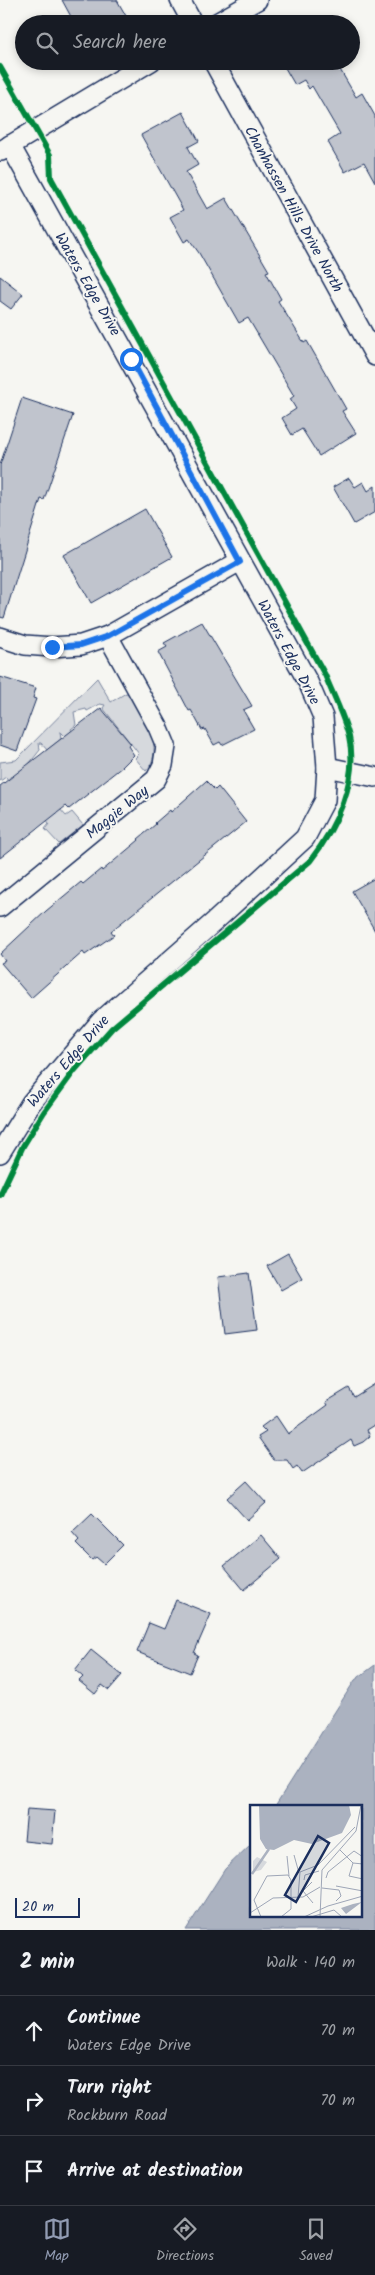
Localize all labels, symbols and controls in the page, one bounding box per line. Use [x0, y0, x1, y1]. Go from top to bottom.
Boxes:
search box [15, 15, 360, 70]
text: Search here [73, 28, 167, 58]
icon: search [33, 29, 61, 57]
street label: Chanhassen Hills Drive North [237, 122, 349, 297]
street label: Waters Edge Drive [48, 228, 127, 341]
route start [120, 348, 143, 371]
street label: Waters Edge Drive [250, 596, 326, 710]
route end [41, 636, 64, 659]
street label: Maggie Way [81, 779, 155, 846]
street label: Waters Edge Drive [22, 1010, 116, 1113]
inset map [250, 1805, 362, 1918]
scale bar [15, 1895, 80, 1918]
text: 20 m [22, 1896, 54, 1918]
text: 2 min [20, 1946, 75, 1979]
text: Walk · 140 m [266, 1950, 355, 1975]
text: Continue [67, 2003, 140, 2033]
icon: ahead [20, 2017, 48, 2045]
text: 70 m [320, 2018, 355, 2043]
text: Waters Edge Drive [67, 2033, 191, 2058]
text: Turn right [67, 2073, 152, 2103]
icon: right [20, 2087, 48, 2115]
text: 70 m [320, 2088, 355, 2113]
text: Rockburn Road [67, 2103, 167, 2128]
text: Arrive at destination [67, 2156, 243, 2186]
icon: arrive [20, 2157, 48, 2185]
tab: Map [43, 2215, 71, 2267]
tab: Directions [156, 2215, 214, 2267]
tab: Saved [299, 2215, 332, 2267]

